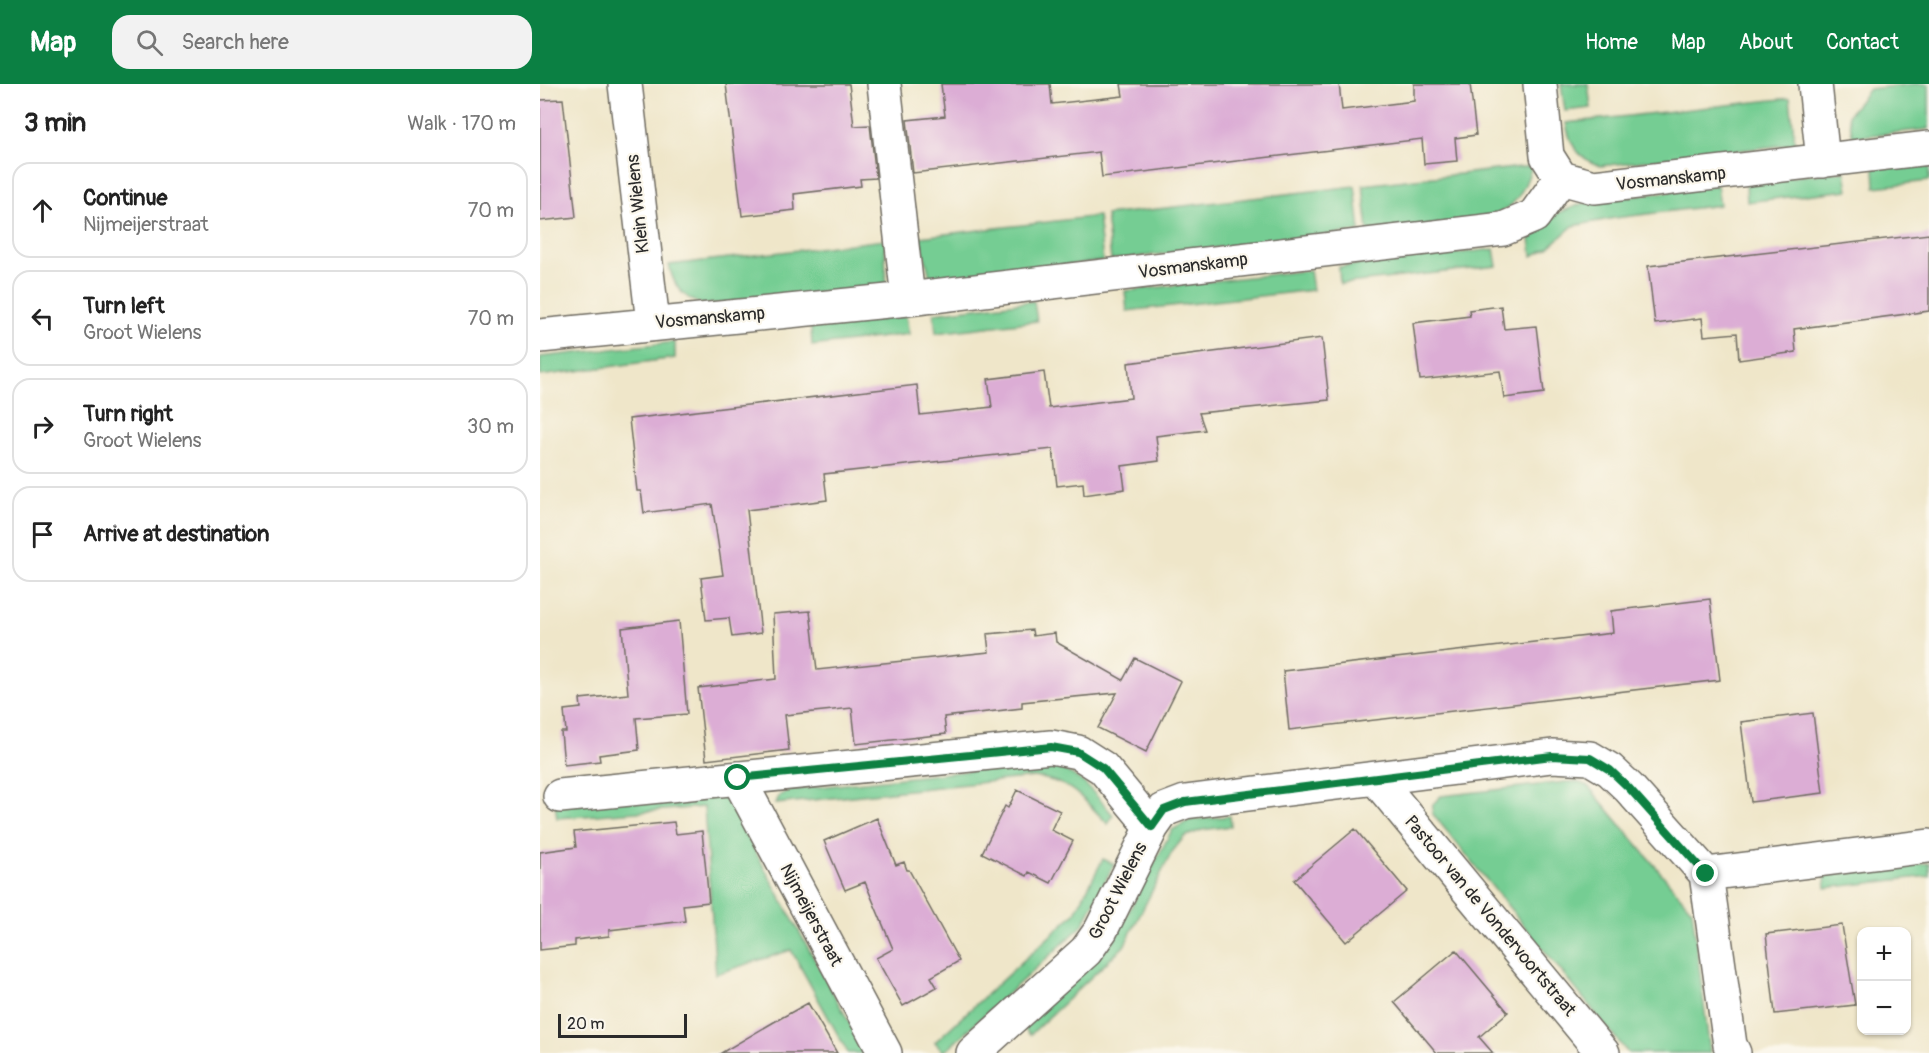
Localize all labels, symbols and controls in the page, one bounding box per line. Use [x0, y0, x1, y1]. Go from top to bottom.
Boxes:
search box [112, 15, 532, 69]
text: Map [30, 25, 76, 60]
icon: search [133, 26, 166, 59]
text: Search here [181, 28, 289, 56]
text: Home [1585, 29, 1638, 56]
text: Map [1671, 29, 1706, 56]
text: About [1739, 29, 1793, 56]
text: Contact [1826, 29, 1899, 56]
text: 3 min [24, 107, 86, 139]
text: Walk · 170 m [407, 111, 516, 136]
street label: Klein Wielens [621, 153, 655, 255]
street label: Vosmanskamp [1615, 162, 1727, 196]
text: Continue [83, 184, 167, 212]
icon: ahead [26, 194, 59, 227]
text: 70 m [468, 198, 514, 223]
text: Nijmeijerstraat [83, 212, 208, 237]
street label: Vosmanskamp [1137, 248, 1249, 284]
text: Turn left [83, 292, 165, 320]
icon: left [26, 302, 59, 335]
street label: Vosmanskamp [654, 302, 766, 334]
text: 70 m [468, 306, 514, 331]
text: Groot Wielens [83, 320, 201, 345]
text: Turn right [83, 400, 173, 428]
icon: right [26, 410, 59, 443]
text: 30 m [467, 414, 514, 439]
text: Groot Wielens [83, 428, 201, 453]
icon: arrive [26, 518, 59, 551]
text: Arrive at destination [83, 520, 269, 548]
route start [724, 764, 750, 790]
street label: Pastoor van de Vondervoortstraat [1399, 811, 1581, 1022]
street label: Groot Wielens [1084, 838, 1152, 944]
street label: Nijmeijerstraat [774, 860, 848, 971]
route end [1692, 860, 1718, 886]
map controls [1857, 927, 1911, 1035]
button: + [1857, 927, 1911, 981]
button: − [1857, 981, 1911, 1035]
scale bar [558, 1011, 687, 1038]
text: 20 m [567, 1014, 605, 1034]

